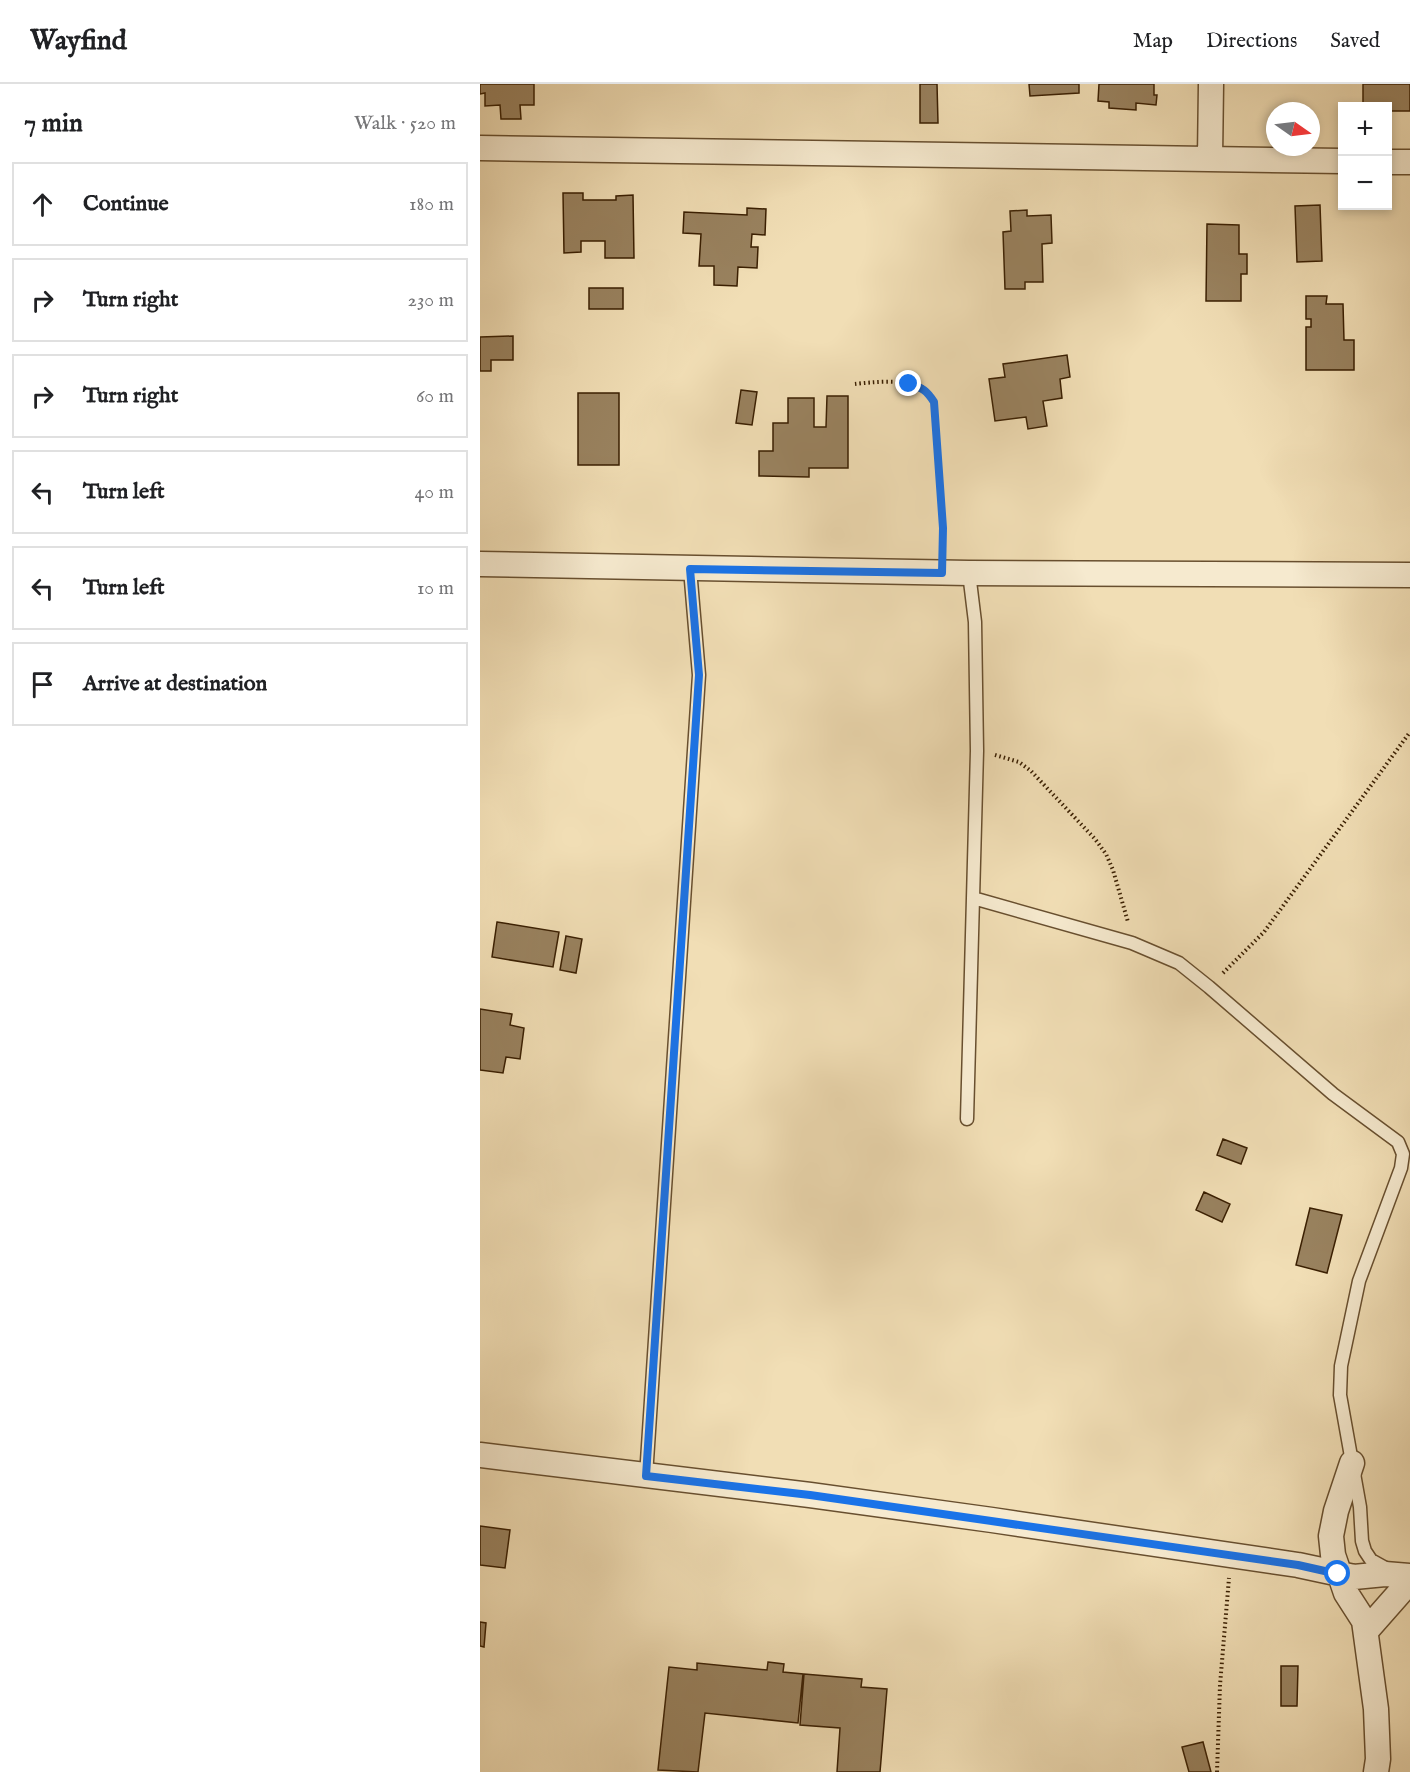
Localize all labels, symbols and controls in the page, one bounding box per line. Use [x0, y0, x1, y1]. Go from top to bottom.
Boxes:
text: Wayfind [30, 24, 127, 59]
text: Map [1133, 28, 1173, 55]
text: Directions [1206, 28, 1297, 55]
text: Saved [1330, 28, 1380, 55]
north arrow [1266, 102, 1320, 156]
map controls [1338, 102, 1392, 210]
button: + [1338, 102, 1392, 156]
text: 7 min [24, 107, 83, 140]
text: Walk · 520 m [354, 111, 456, 136]
button: − [1338, 156, 1392, 210]
icon: ahead [26, 188, 59, 221]
text: Continue [83, 190, 169, 218]
text: 180 m [409, 192, 454, 217]
icon: right [26, 284, 59, 317]
text: Turn right [83, 286, 178, 314]
text: 230 m [408, 288, 454, 313]
route end [895, 370, 921, 396]
icon: right [26, 380, 59, 413]
text: Turn right [83, 382, 178, 410]
text: 60 m [416, 384, 454, 409]
icon: left [26, 476, 59, 509]
text: Turn left [83, 478, 165, 506]
text: 40 m [415, 480, 454, 505]
icon: left [26, 572, 59, 605]
text: Turn left [83, 574, 165, 602]
text: 10 m [417, 576, 454, 601]
icon: arrive [26, 668, 59, 701]
text: Arrive at destination [83, 670, 267, 698]
route start [1324, 1560, 1350, 1586]

